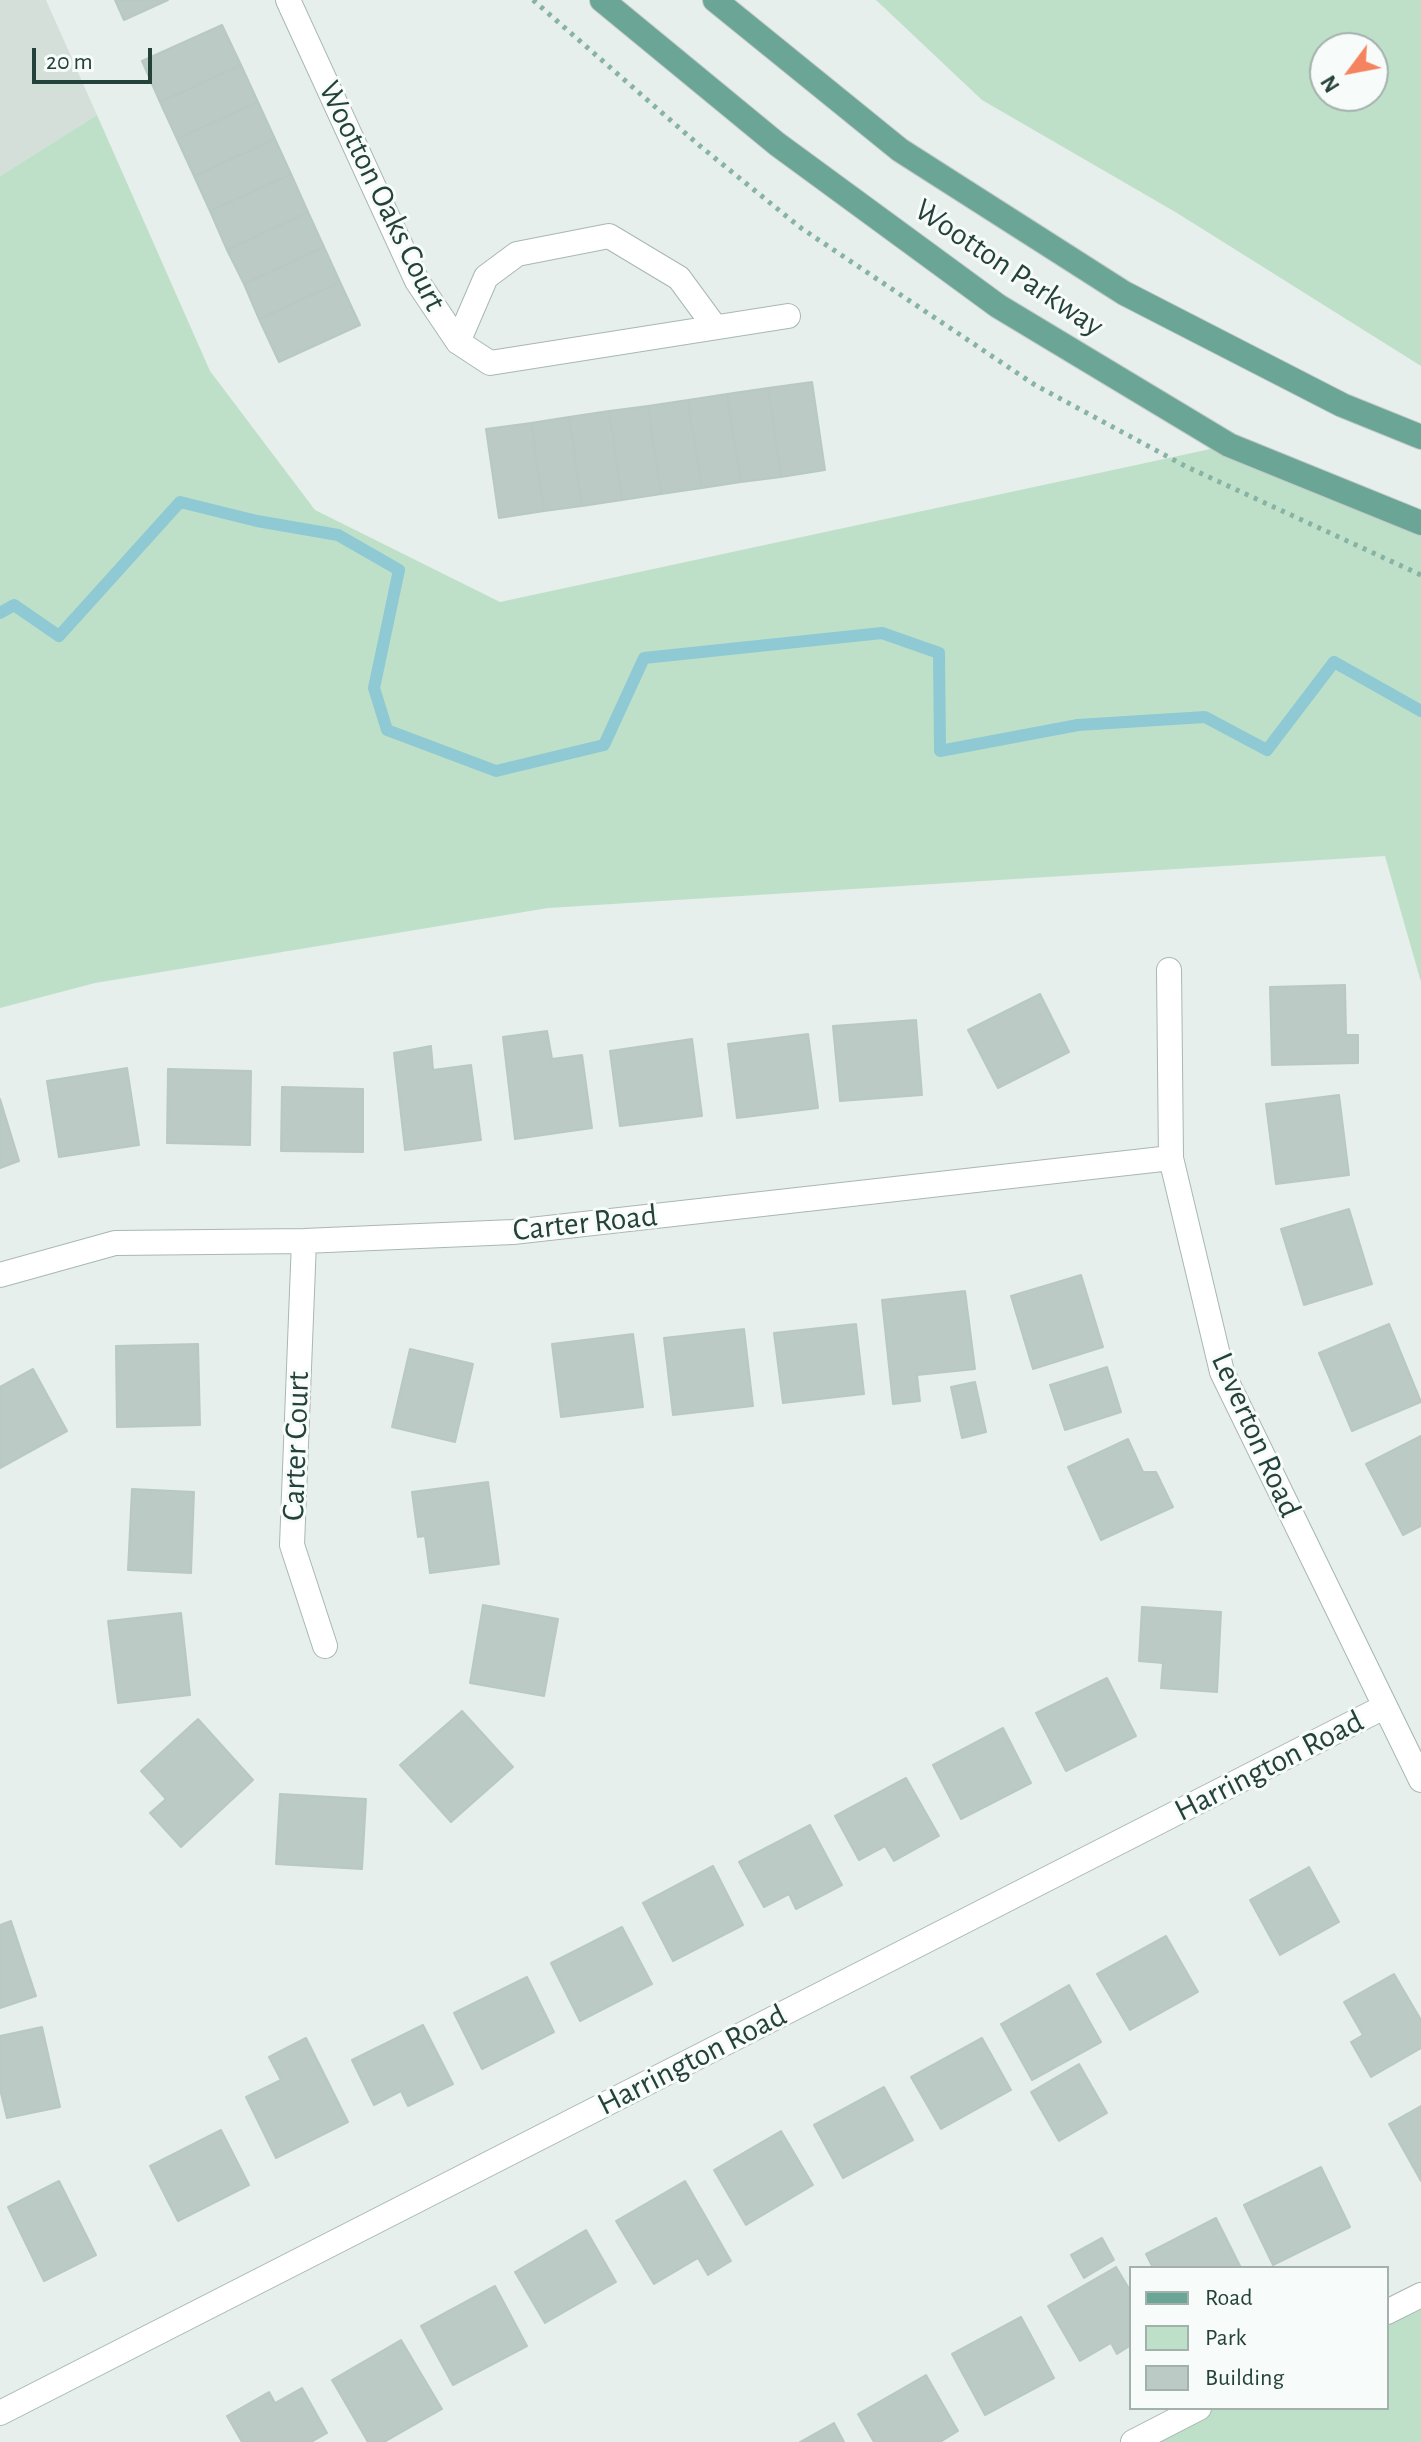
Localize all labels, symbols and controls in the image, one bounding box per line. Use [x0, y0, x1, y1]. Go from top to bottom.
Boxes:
scale bar [36, 32, 156, 82]
north arrow [1309, 32, 1389, 112]
text: 20 m [46, 50, 93, 74]
text: N [1317, 71, 1344, 96]
street label: Wootton Oaks Court [310, 75, 454, 317]
street label: Wootton Parkway [907, 191, 1111, 345]
street label: Carter Road [511, 1196, 659, 1250]
street label: Leverton Road [1203, 1347, 1309, 1523]
street label: Carter Court [274, 1370, 318, 1522]
street label: Harrington Road [1168, 1702, 1370, 1830]
street label: Harrington Road [591, 1996, 793, 2124]
legend [1129, 2266, 1389, 2410]
text: Road [1205, 2286, 1253, 2310]
text: Park [1205, 2326, 1246, 2350]
text: Building [1205, 2366, 1284, 2390]

